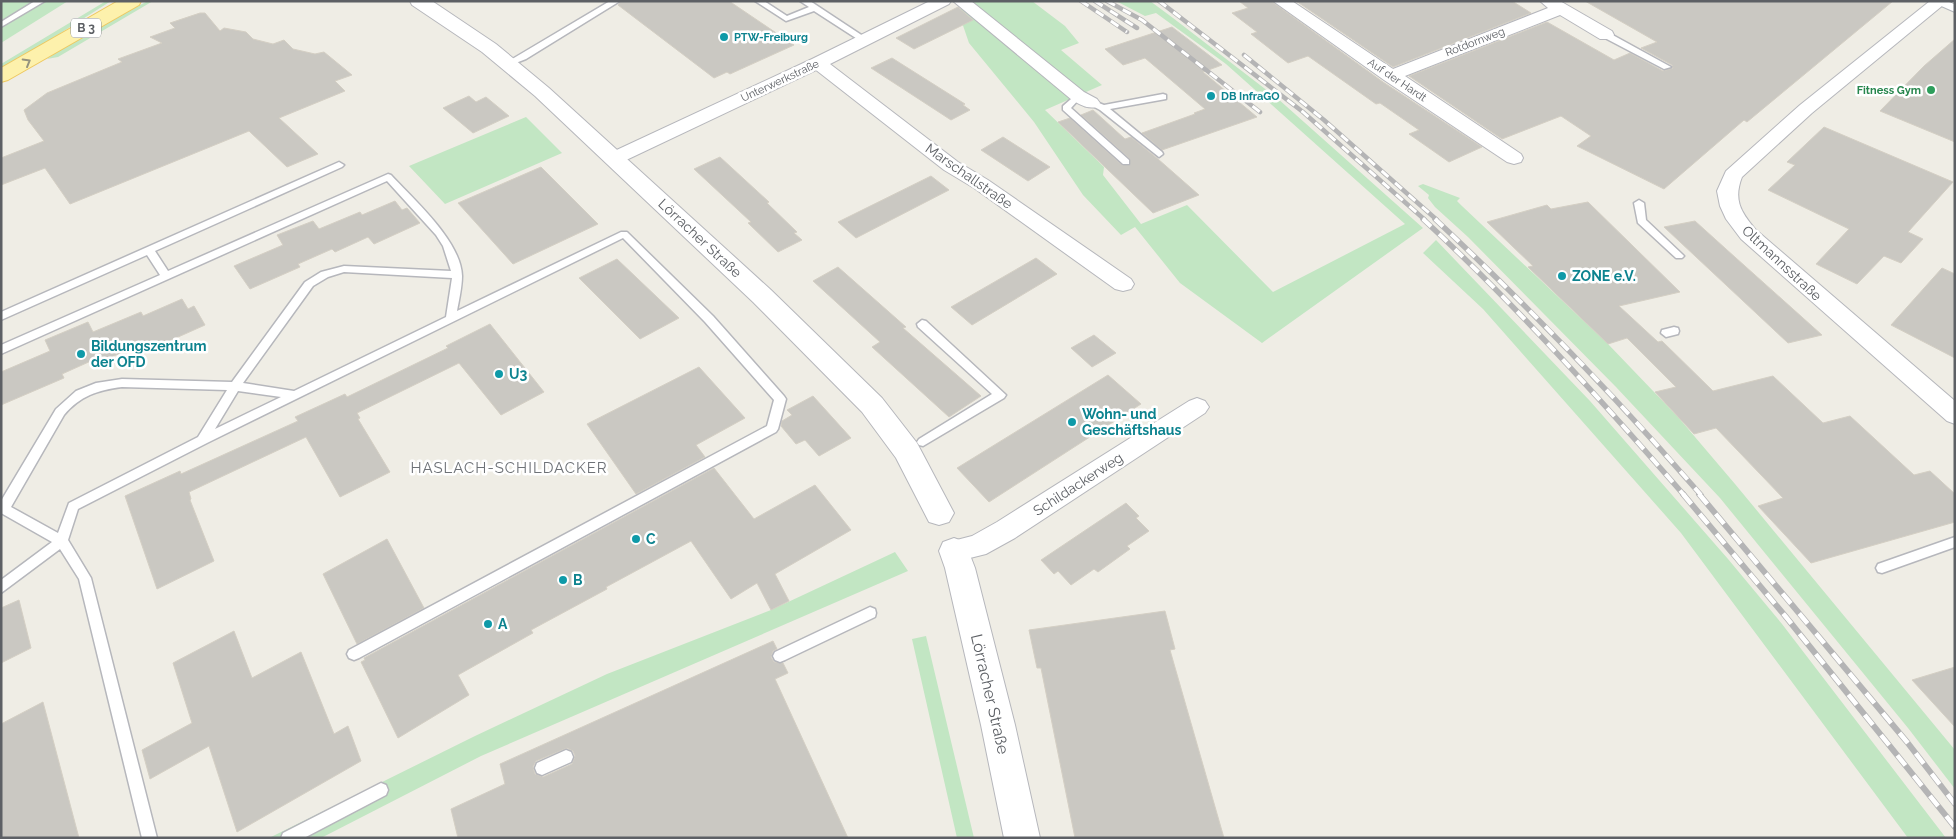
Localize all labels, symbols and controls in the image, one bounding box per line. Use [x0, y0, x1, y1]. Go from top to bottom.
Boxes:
road number: B 3 [71, 18, 101, 38]
street label: Rotdornweg [1443, 25, 1507, 59]
marker: PTW-Freiburg [718, 31, 730, 43]
place label: PTW-Freiburg [734, 31, 808, 44]
street label: Auf der Hardt [1365, 56, 1429, 105]
street label: Unterwerkstraße [739, 57, 822, 105]
one-way arrow [21, 58, 30, 68]
place label: Fitness Gym [1857, 84, 1921, 97]
marker: Fitness Gym [1925, 84, 1937, 96]
marker: DB InfraGO [1205, 90, 1217, 102]
place label: DB InfraGO [1221, 90, 1280, 103]
street label: Marschallstraße [922, 140, 1016, 212]
street label: Lörracher Straße [655, 195, 745, 281]
street label: Oltmannsstraße [1739, 222, 1825, 304]
place label: ZONE e.V. [1572, 268, 1636, 284]
marker: ZONE e.V. [1556, 270, 1568, 282]
place label: Bildungszentrum der OFD [91, 338, 207, 370]
marker: Bildungszentrum der OFD [75, 348, 87, 360]
place label: U3 [509, 366, 527, 382]
marker: U3 [493, 368, 505, 380]
place label: Wohn- und Geschäftshaus [1082, 406, 1181, 438]
marker: Wohn- und Geschäftshaus [1066, 416, 1078, 428]
street label: Schildackerweg [1030, 449, 1126, 519]
district label: HASLACH-SCHILDACKER [410, 459, 608, 477]
place label: C [646, 531, 656, 547]
marker: C [630, 533, 642, 545]
place label: B [573, 572, 583, 588]
marker: B [557, 574, 569, 586]
place label: A [498, 616, 508, 632]
marker: A [482, 618, 494, 630]
street label: Lörracher Straße [967, 632, 1013, 756]

